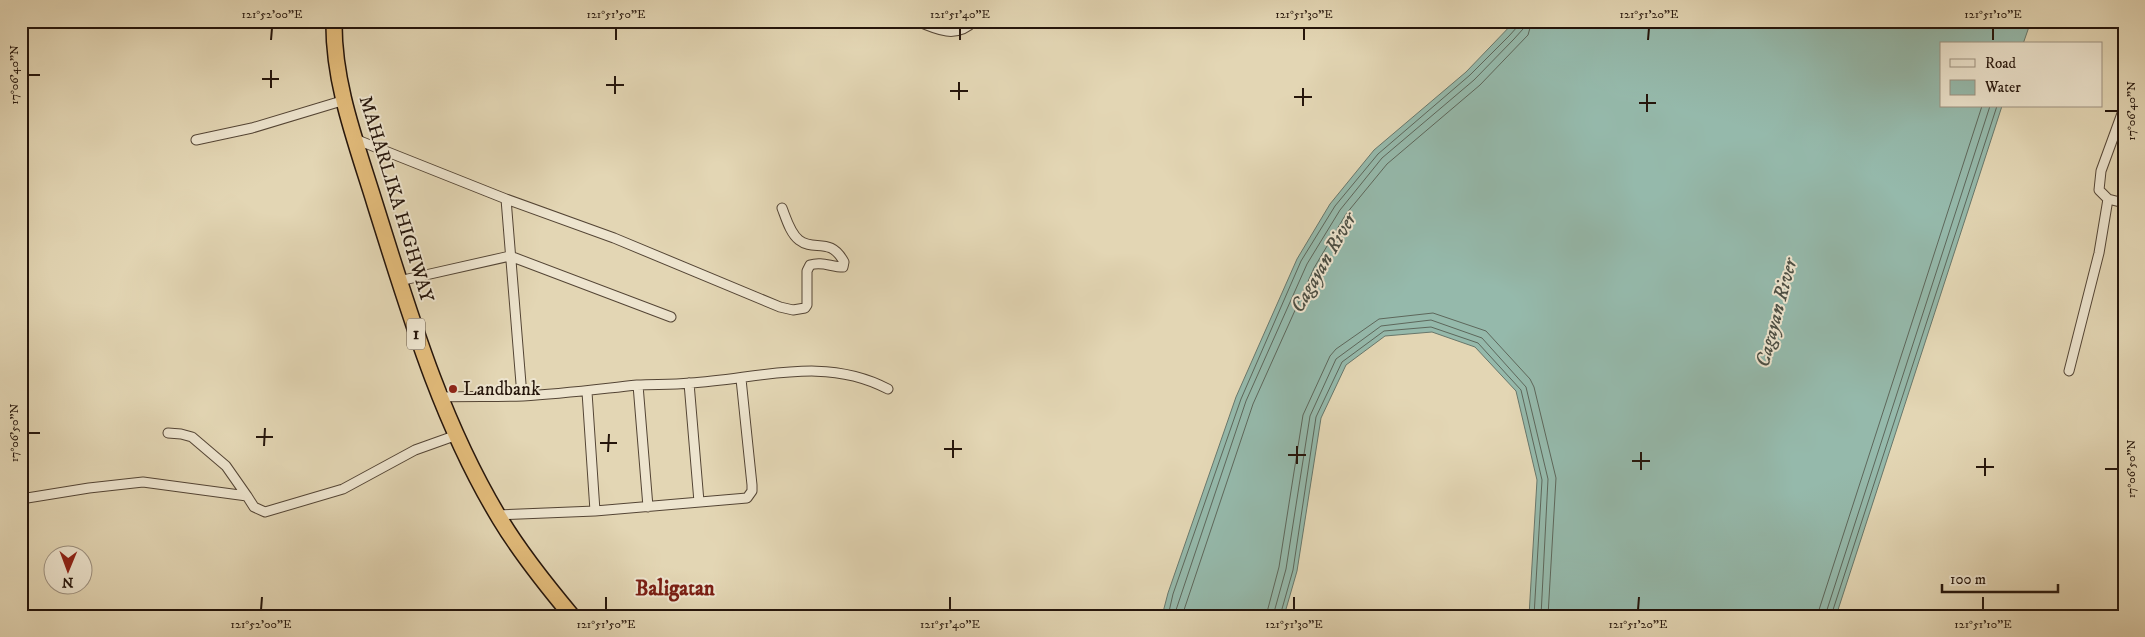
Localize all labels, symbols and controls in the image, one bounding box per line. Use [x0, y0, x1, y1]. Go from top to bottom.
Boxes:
text: 121°52'00"E [242, 7, 303, 22]
text: 121°51'50"E [587, 7, 646, 22]
text: 121°51'40"E [930, 7, 990, 22]
text: 121°51'30"E [1275, 7, 1333, 22]
text: 121°51'20"E [1620, 7, 1679, 22]
text: 121°51'10"E [1964, 7, 2022, 22]
legend [1940, 42, 2102, 108]
text: 17°06'40"N [7, 45, 22, 105]
text: Road [1985, 54, 2017, 73]
text: Water [1984, 78, 2021, 97]
text: 17°06'40"N [2124, 81, 2139, 141]
street label: MAHARLIKA HIGHWAY [354, 93, 439, 306]
water label: Cagayan River [1285, 207, 1364, 317]
water label: Cagayan River [1751, 254, 1804, 370]
road number: 1 [407, 318, 425, 349]
place label: Landbank [463, 378, 541, 401]
marker: Landbank [447, 383, 459, 395]
text: 17°06'50"N [7, 404, 22, 462]
text: 17°06'50"N [2124, 440, 2139, 498]
north arrow [42, 544, 92, 594]
scale bar [1942, 562, 2059, 594]
text: 100 m [1950, 570, 1986, 589]
text: N [61, 573, 74, 591]
district label: Baligatan [635, 576, 716, 602]
text: 121°52'00"E [231, 617, 292, 632]
text: 121°51'50"E [577, 617, 636, 632]
text: 121°51'40"E [920, 617, 980, 632]
text: 121°51'30"E [1265, 617, 1323, 632]
text: 121°51'20"E [1609, 617, 1668, 632]
text: 121°51'10"E [1954, 617, 2012, 632]

